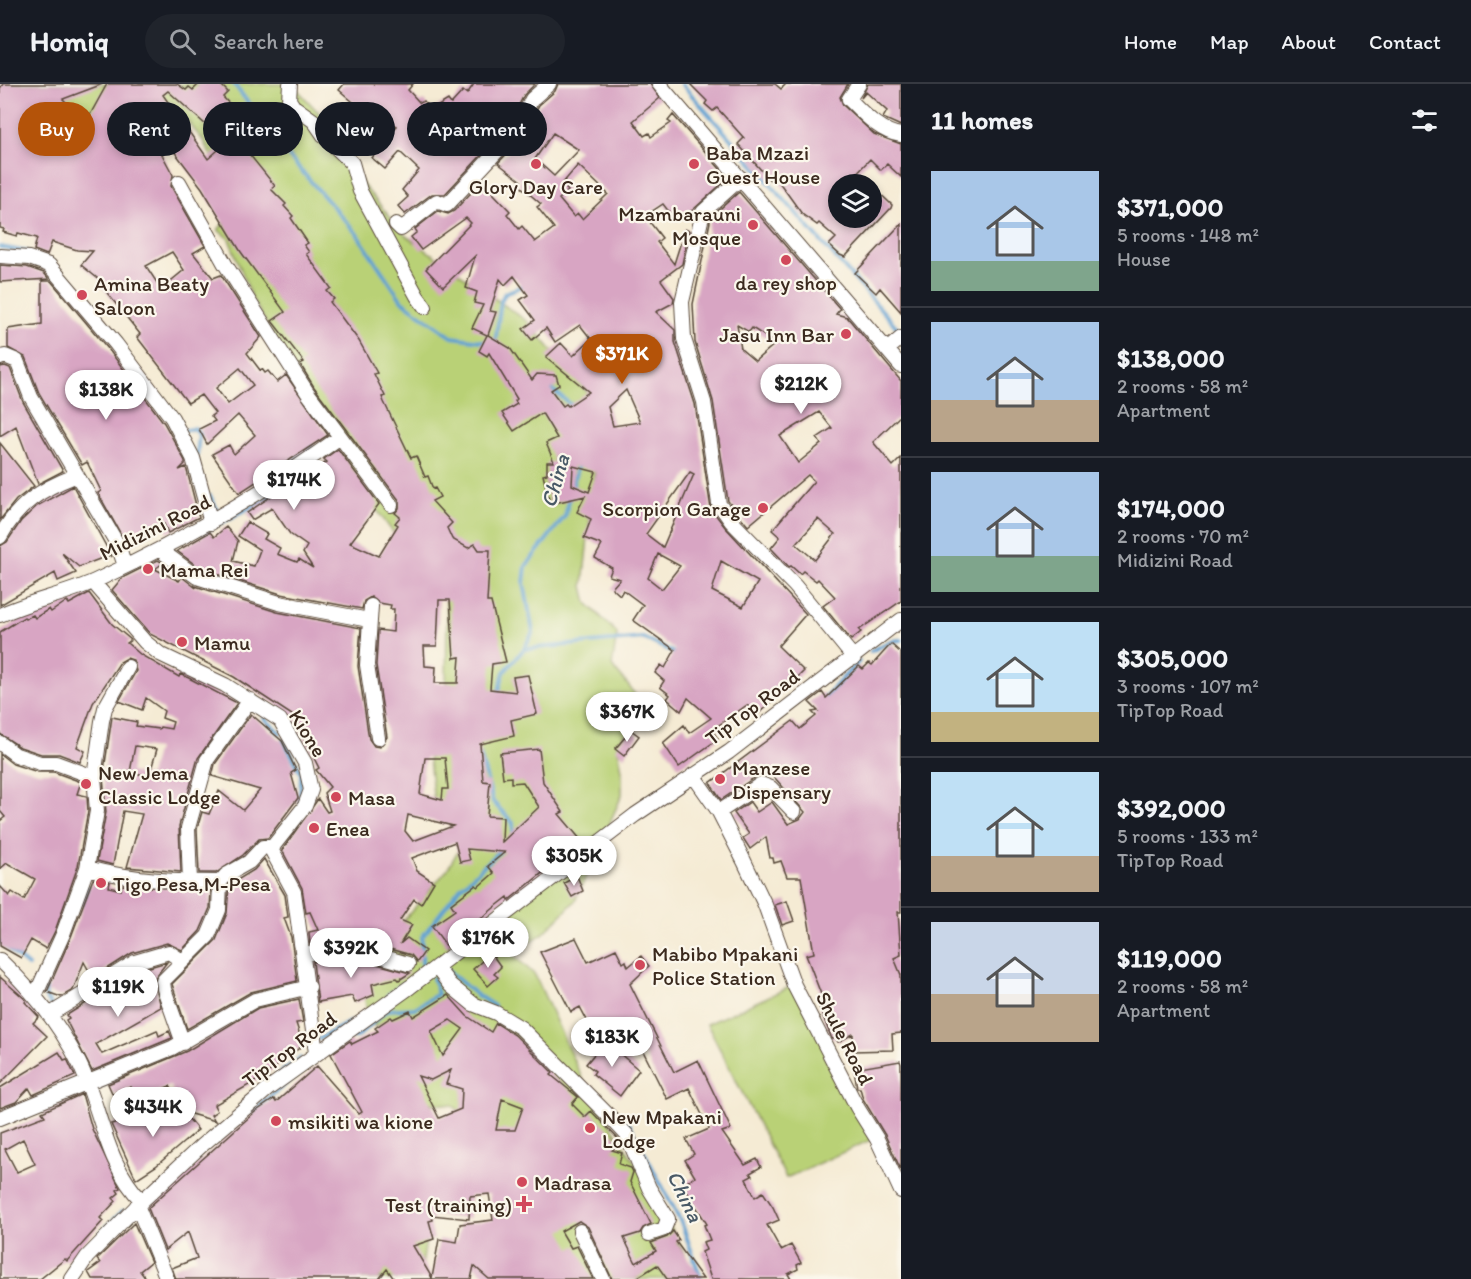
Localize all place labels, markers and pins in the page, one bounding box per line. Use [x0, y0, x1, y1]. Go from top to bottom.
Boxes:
place label: Baba Mzazi Guest House [706, 140, 820, 189]
marker: Glory Day Care [529, 157, 543, 171]
marker: Baba Mzazi Guest House [687, 157, 701, 171]
place label: Glory Day Care [469, 174, 603, 199]
place label: Mzambarauni Mosque [618, 201, 741, 250]
marker: Mzambarauni Mosque [746, 218, 760, 232]
marker: da rey shop [779, 253, 793, 267]
place label: da rey shop [735, 270, 837, 295]
place label: Amina Beaty Saloon [94, 271, 209, 320]
marker: Amina Beaty Saloon [75, 288, 89, 302]
place label: Jasu Inn Bar [719, 322, 835, 347]
marker: Jasu Inn Bar [839, 327, 853, 341]
pin: $371K [580, 334, 664, 385]
pin: $212K [759, 364, 843, 415]
pin: $138K [64, 370, 148, 421]
pin: $174K [252, 460, 336, 511]
place label: Scorpion Garage [602, 496, 751, 521]
marker: Scorpion Garage [756, 501, 770, 515]
place label: Mama Rei [160, 557, 249, 582]
marker: Mama Rei [141, 562, 155, 576]
place label: Mamu [194, 630, 251, 655]
marker: Mamu [175, 635, 189, 649]
pin: $367K [585, 692, 669, 743]
place label: Manzese Dispensary [732, 755, 831, 804]
place label: New Jema Classic Lodge [98, 760, 220, 809]
marker: Manzese Dispensary [713, 772, 727, 786]
marker: New Jema Classic Lodge [79, 777, 93, 791]
place label: Masa [348, 785, 395, 810]
marker: Masa [329, 790, 343, 804]
place label: Enea [326, 816, 370, 841]
marker: Enea [307, 821, 321, 835]
pin: $305K [532, 836, 616, 887]
place label: Tigo Pesa,M-Pesa [113, 871, 271, 896]
marker: Tigo Pesa,M-Pesa [94, 876, 108, 890]
pin: $176K [446, 918, 530, 969]
pin: $392K [309, 928, 393, 979]
place label: Mabibo Mpakani Police Station [652, 941, 798, 990]
marker: Mabibo Mpakani Police Station [633, 958, 647, 972]
pin: $119K [76, 967, 160, 1018]
pin: $183K [570, 1017, 654, 1068]
pin: $434K [111, 1087, 195, 1138]
place label: New Mpakani Lodge [602, 1104, 722, 1153]
place label: msikiti wa kione [288, 1109, 433, 1134]
marker: msikiti wa kione [269, 1114, 283, 1128]
marker: New Mpakani Lodge [583, 1121, 597, 1135]
place label: Madrasa [534, 1170, 612, 1195]
marker: Madrasa [515, 1175, 529, 1189]
place label: Test (training) [385, 1192, 512, 1217]
marker: Test (training) [517, 1197, 531, 1211]

